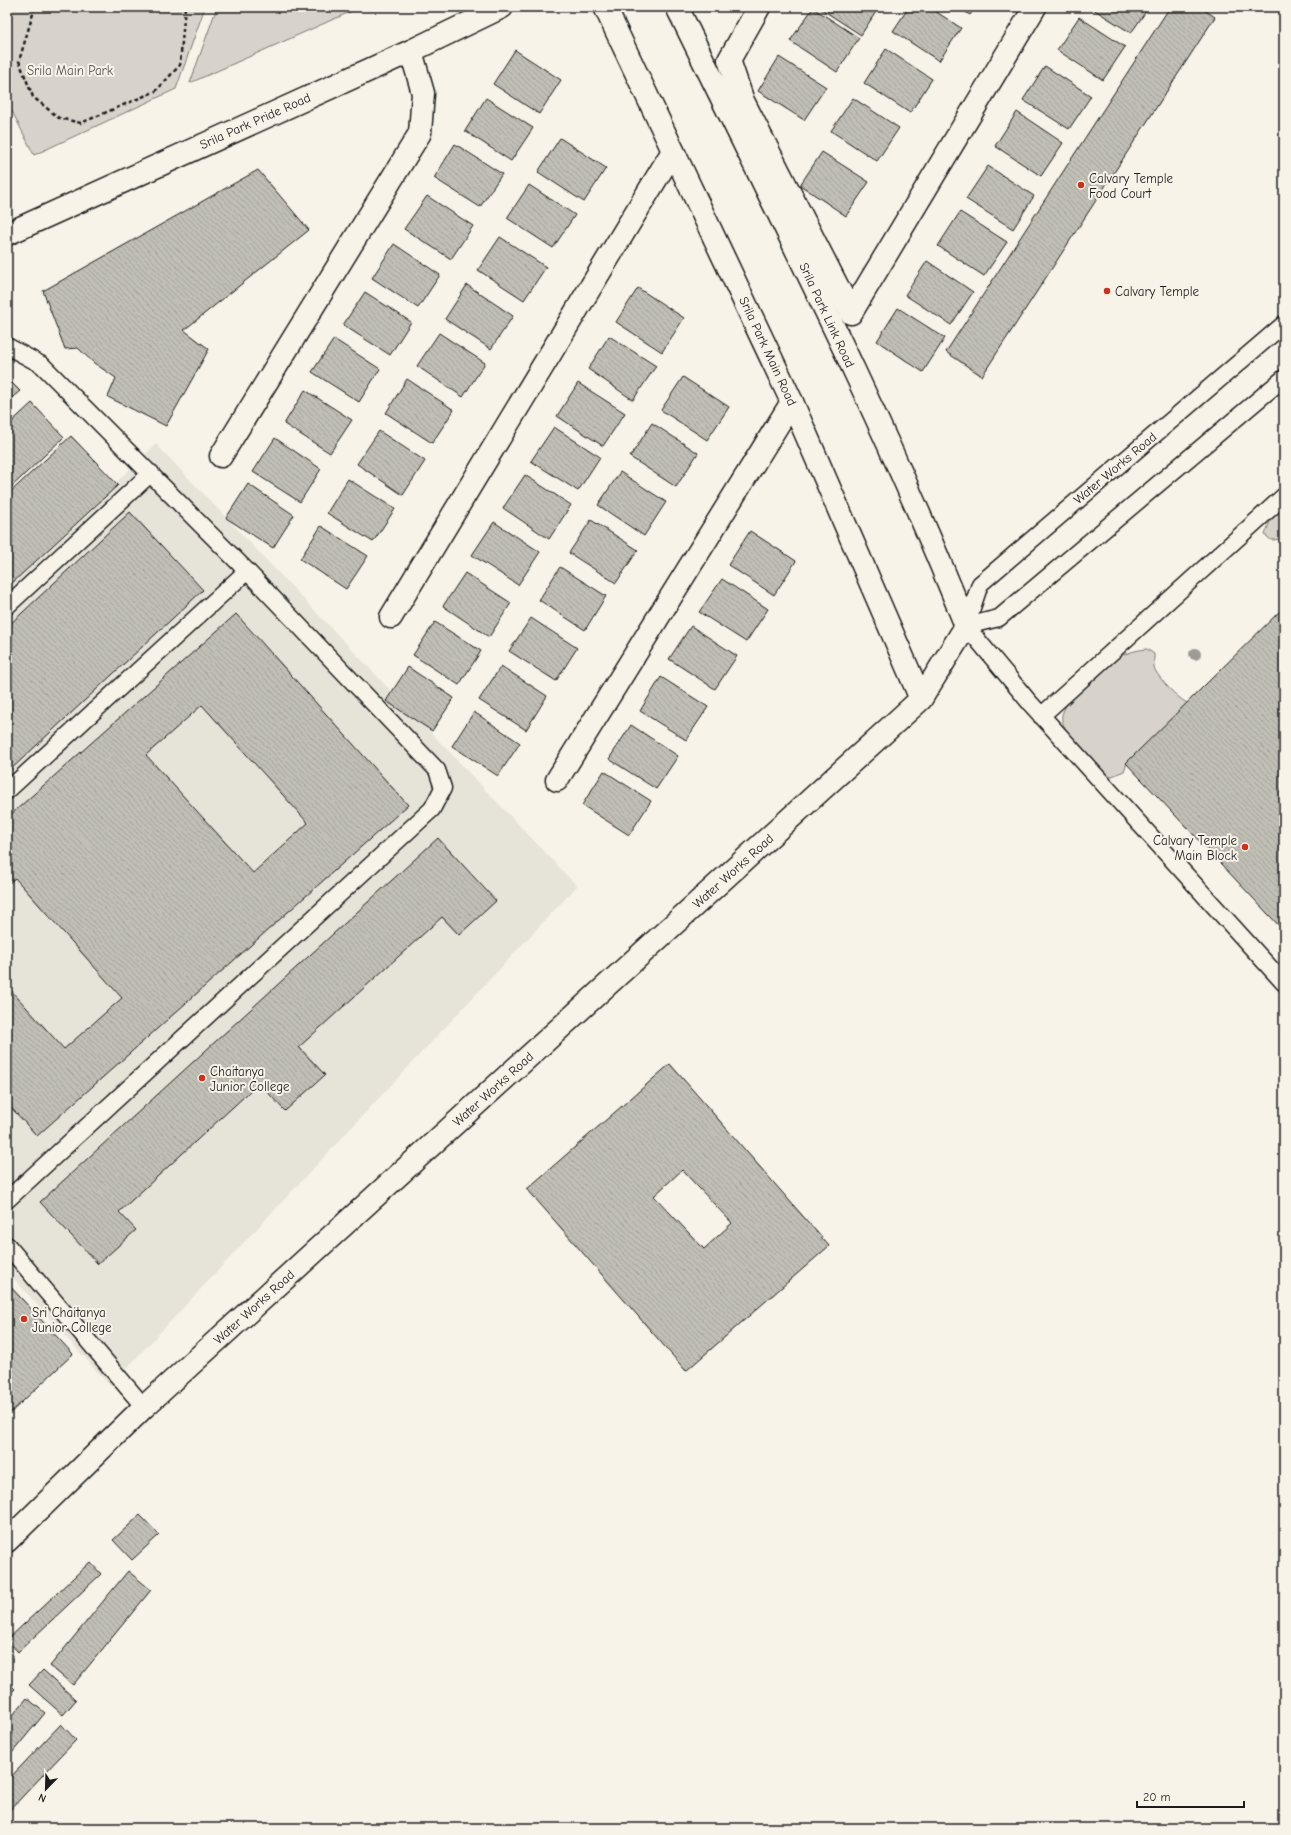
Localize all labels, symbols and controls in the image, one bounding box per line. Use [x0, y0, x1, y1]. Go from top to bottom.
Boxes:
park label: Srila Main Park [27, 63, 114, 78]
street label: Srila Park Pride Road [197, 90, 313, 152]
place label: Calvary Temple Food Court [1089, 171, 1173, 201]
marker: Calvary Temple Food Court [1076, 180, 1086, 190]
street label: Srila Park Link Road [796, 260, 858, 370]
place label: Calvary Temple [1115, 284, 1199, 299]
marker: Calvary Temple [1102, 286, 1112, 296]
street label: Srila Park Main Road [736, 294, 800, 408]
street label: Water Works Road [1071, 429, 1159, 507]
street label: Water Works Road [690, 831, 776, 911]
place label: Calvary Temple Main Block [1153, 833, 1238, 863]
marker: Calvary Temple Main Block [1240, 842, 1250, 852]
street label: Water Works Road [450, 1049, 536, 1129]
place label: Chaitanya Junior College [210, 1064, 290, 1094]
marker: Chaitanya Junior College [197, 1073, 207, 1083]
street label: Water Works Road [211, 1267, 297, 1347]
place label: Sri Chaitanya Junior College [32, 1305, 112, 1335]
marker: Sri Chaitanya Junior College [19, 1314, 29, 1324]
north arrow [26, 1769, 66, 1809]
scale bar [1137, 1783, 1244, 1809]
text: N [36, 1790, 48, 1805]
text: 20 m [1143, 1790, 1171, 1804]

